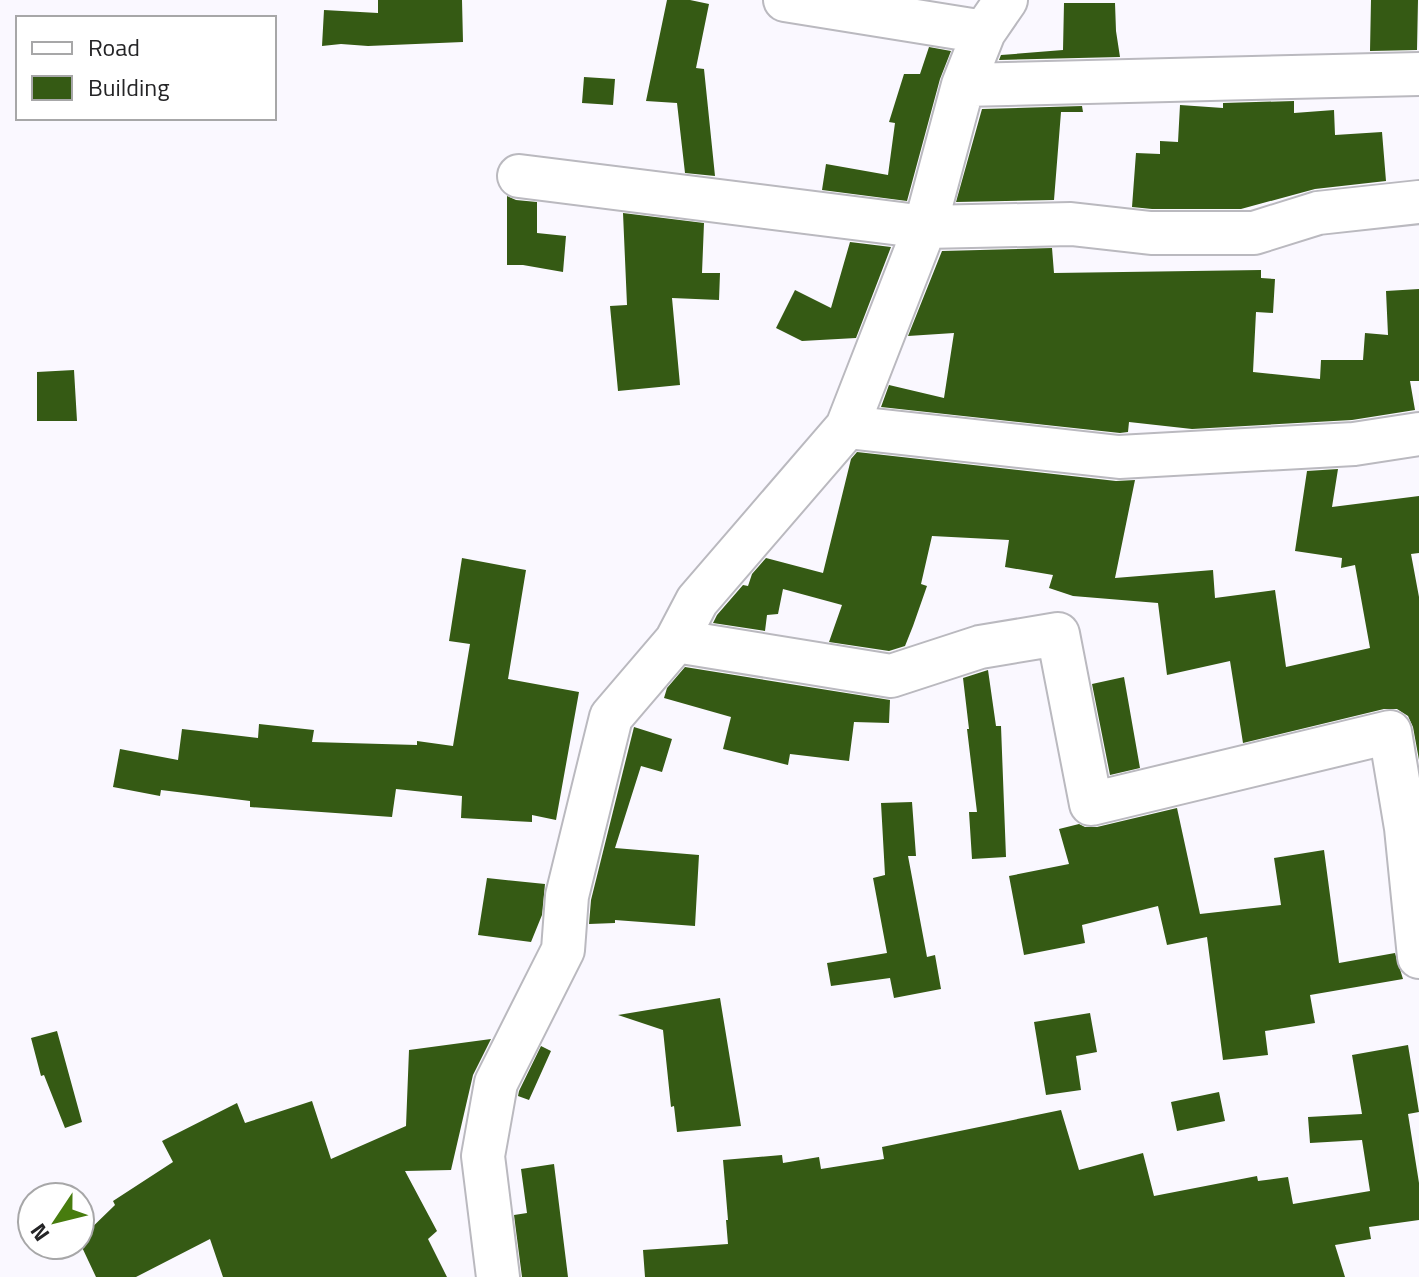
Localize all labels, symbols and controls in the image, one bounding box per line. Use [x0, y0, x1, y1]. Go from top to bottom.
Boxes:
legend [16, 16, 276, 120]
text: Road [88, 29, 140, 65]
text: Building [88, 69, 170, 105]
north arrow [16, 1181, 96, 1261]
text: N [21, 1216, 58, 1248]

